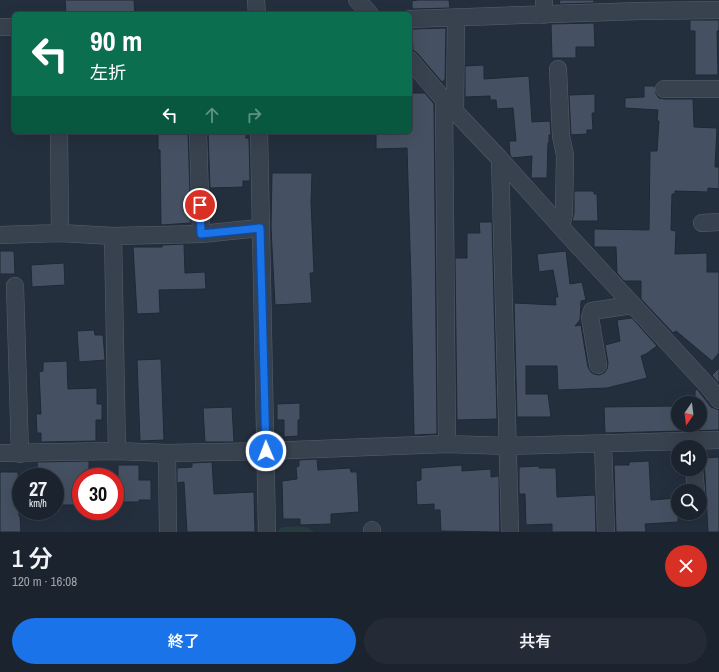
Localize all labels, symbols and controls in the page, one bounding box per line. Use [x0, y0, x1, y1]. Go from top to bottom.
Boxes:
text: 90 m [90, 22, 142, 60]
icon: left [24, 28, 76, 80]
text: 左折 [90, 60, 126, 85]
icon: left [159, 104, 181, 126]
icon: ahead [201, 104, 223, 126]
icon: right [243, 104, 265, 126]
pin [183, 188, 217, 222]
icon: arrive [189, 194, 211, 216]
north arrow [671, 396, 707, 432]
map controls [671, 396, 707, 520]
position arrow [245, 430, 287, 472]
button: sound [671, 440, 707, 476]
speed limit sign: 30 [72, 468, 124, 520]
text: 27 [29, 475, 47, 502]
button: search [671, 484, 707, 520]
text: km/h [29, 497, 47, 510]
text: 1 分 [12, 542, 52, 574]
button: close [665, 545, 707, 587]
text: 120 m · 16:08 [12, 573, 77, 590]
button: 終了 [12, 618, 356, 664]
button: 共有 [364, 618, 707, 664]

